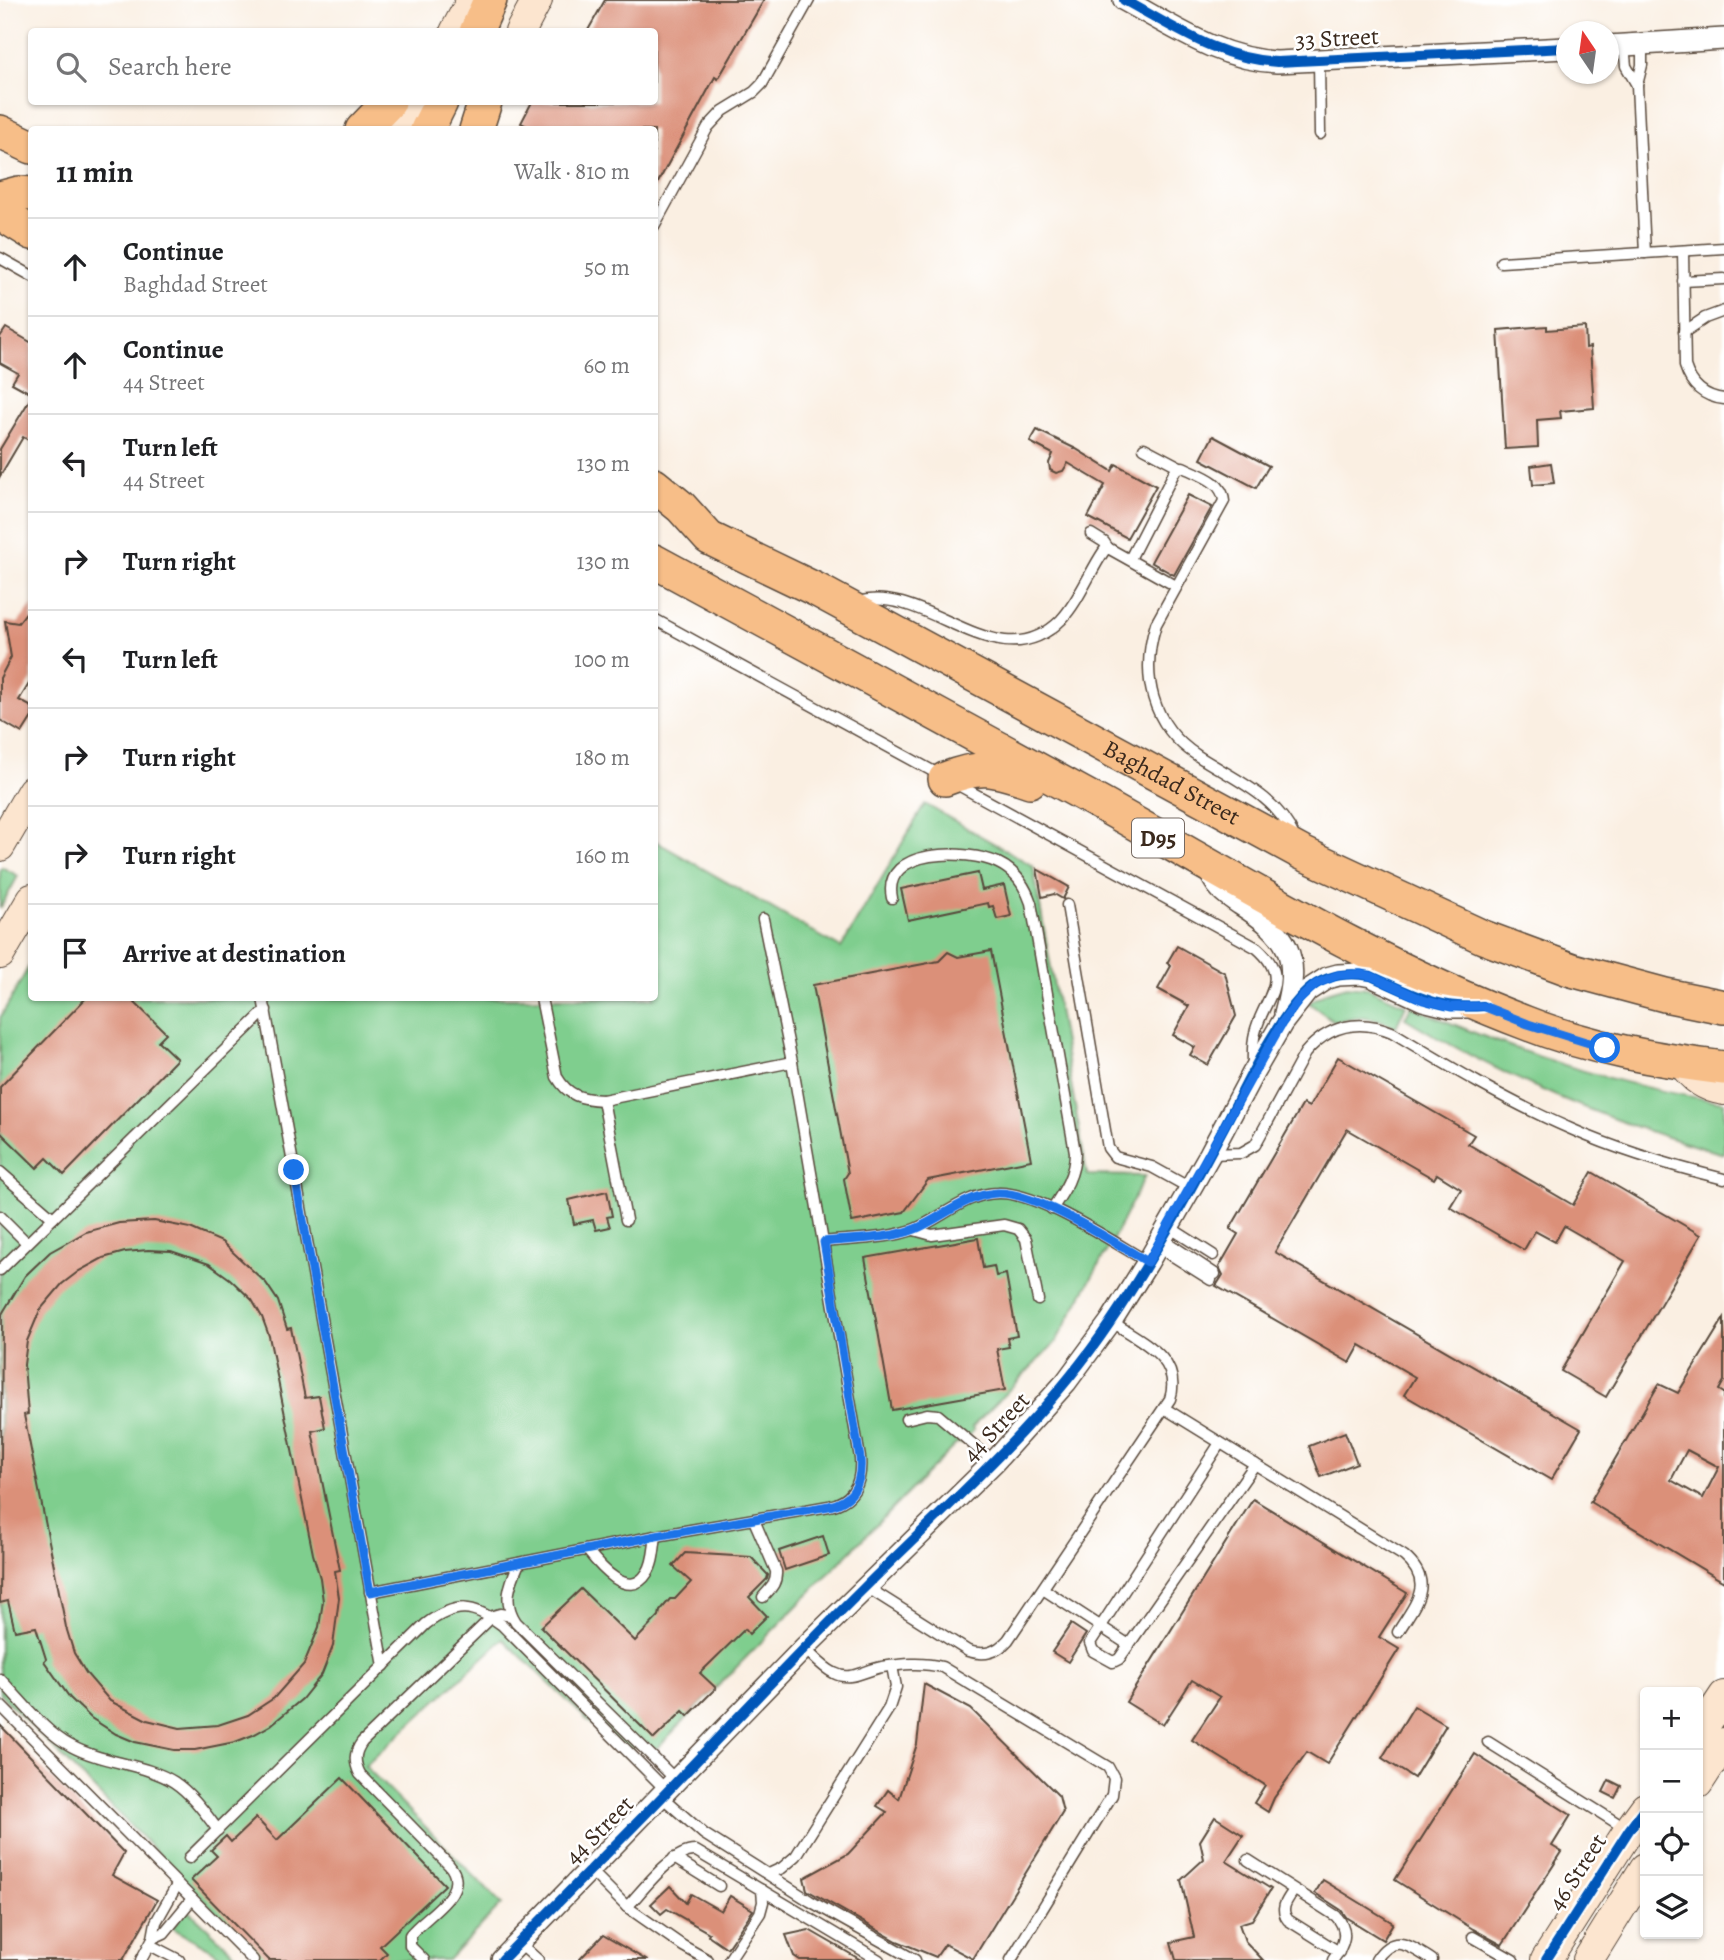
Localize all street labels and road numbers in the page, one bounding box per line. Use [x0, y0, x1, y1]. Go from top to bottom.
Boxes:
street label: 33 Street [1294, 20, 1380, 56]
street label: Baghdad Street [1098, 732, 1246, 832]
road number: D95 [1132, 818, 1184, 858]
street label: 44 Street [955, 1385, 1037, 1469]
street label: 44 Street [557, 1788, 641, 1872]
street label: 46 Street [1540, 1827, 1614, 1917]

